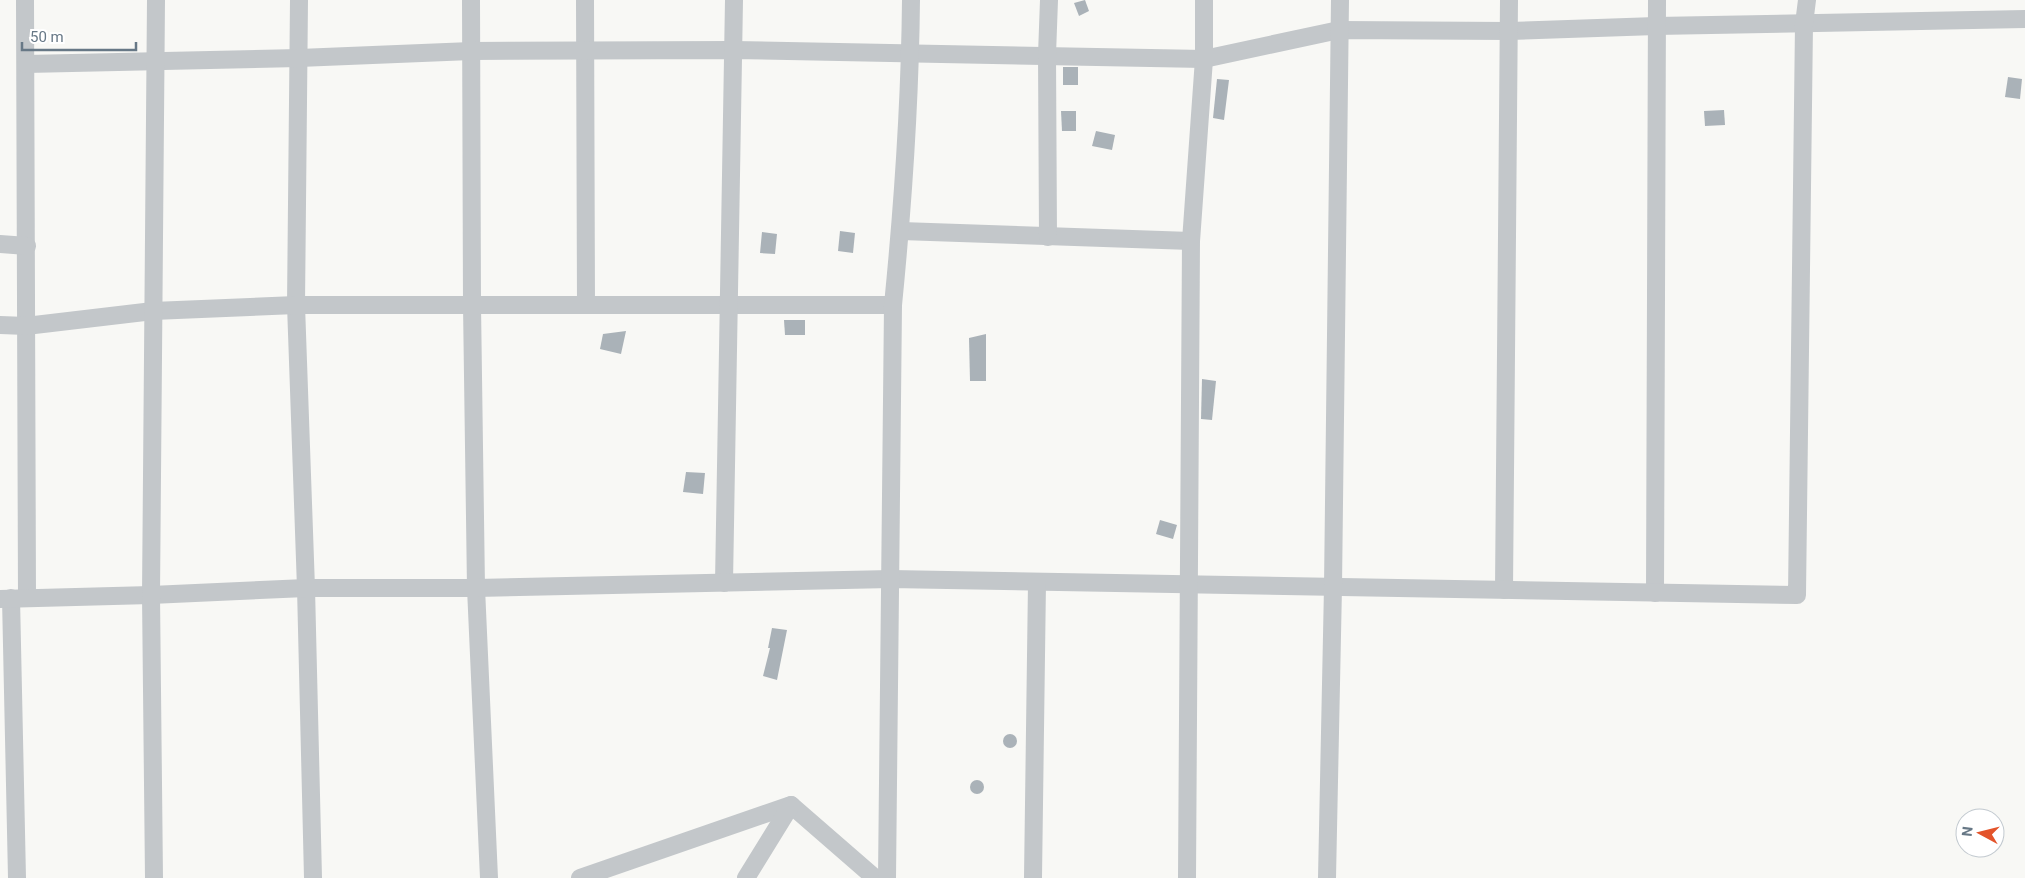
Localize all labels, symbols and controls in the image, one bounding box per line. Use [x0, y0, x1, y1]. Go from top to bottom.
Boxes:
scale bar [22, 20, 136, 52]
text: 50 m [30, 28, 64, 46]
north arrow [1955, 808, 2005, 858]
text: N [1959, 826, 1976, 837]

